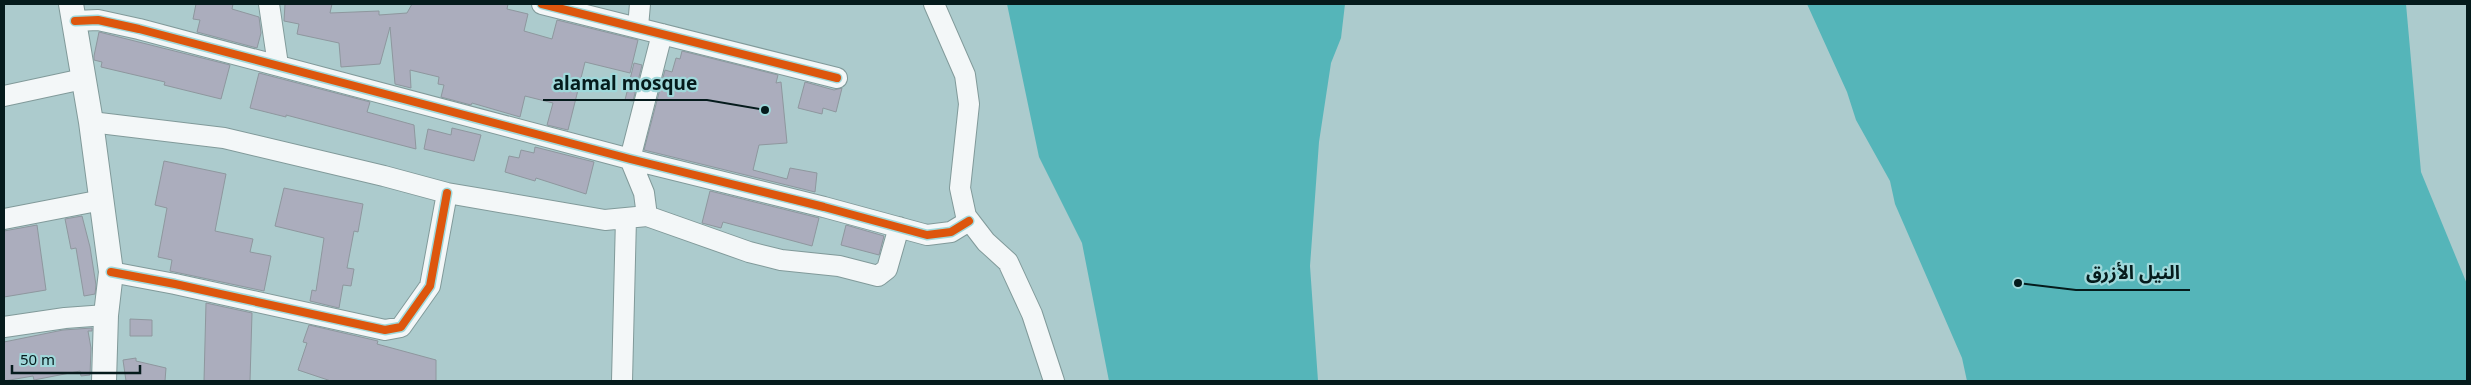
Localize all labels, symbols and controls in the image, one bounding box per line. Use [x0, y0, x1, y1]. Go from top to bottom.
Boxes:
callout: alamal mosque [543, 66, 707, 100]
text: alamal mosque [553, 70, 697, 96]
callout: النيل الأزرق [2076, 256, 2190, 290]
text: النيل الأزرق [2086, 259, 2180, 285]
scale bar [12, 342, 140, 374]
text: 50 m [20, 349, 55, 369]

